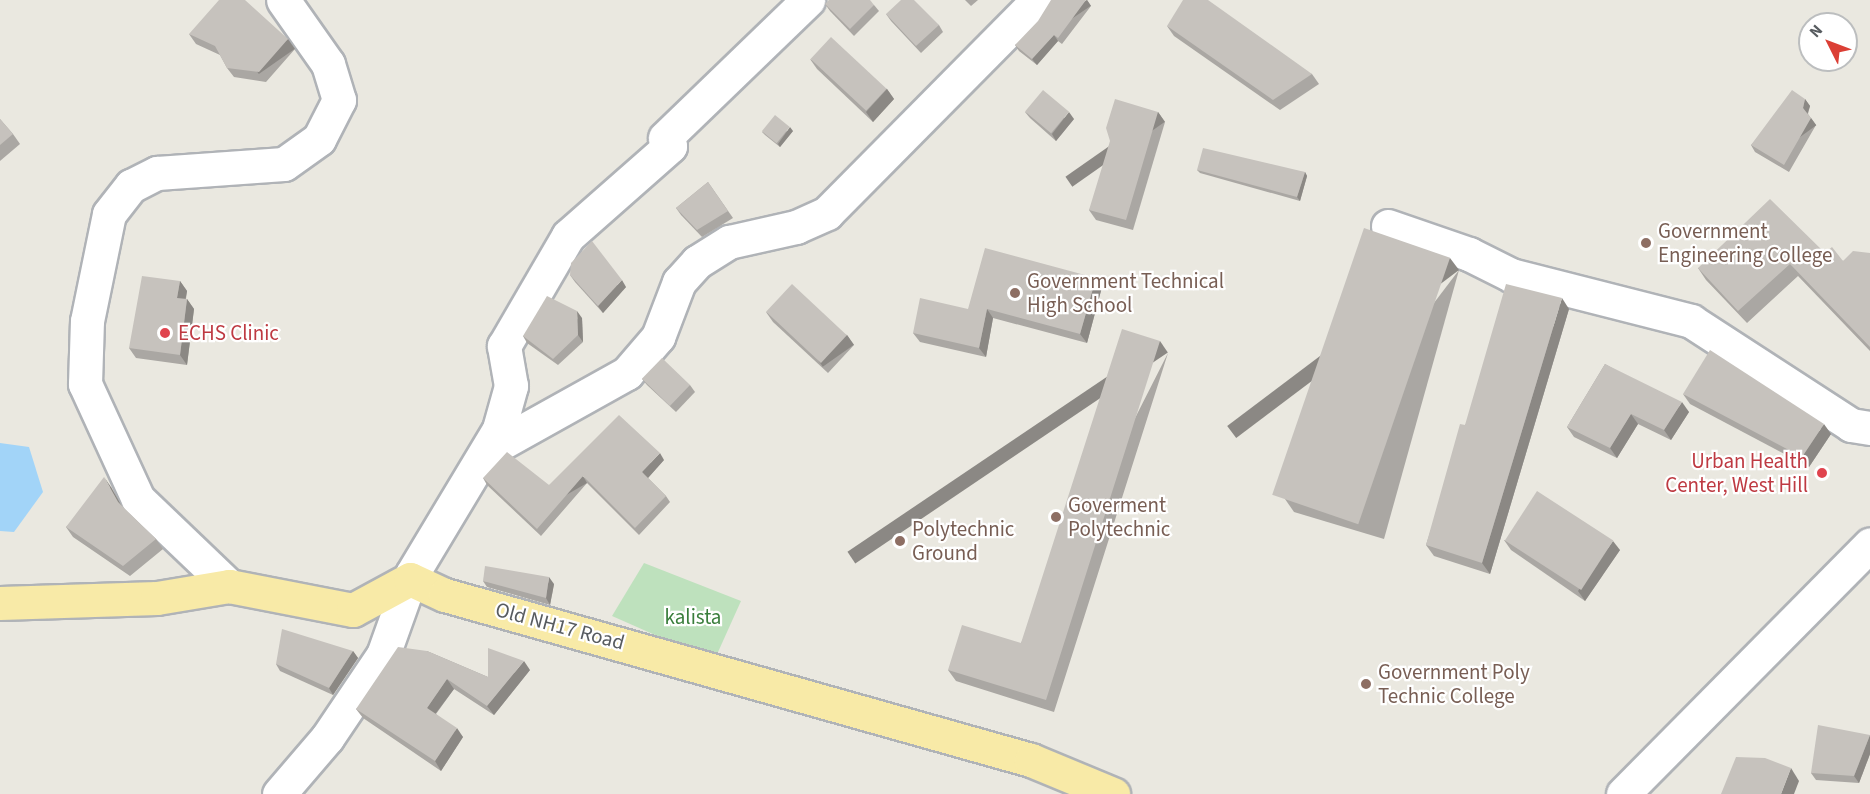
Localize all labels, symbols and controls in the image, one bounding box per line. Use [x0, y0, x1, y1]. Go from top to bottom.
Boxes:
north arrow [1798, 12, 1858, 72]
text: N [1804, 20, 1828, 43]
place label: Government Engineering College [1658, 218, 1832, 268]
marker: Government Engineering College [1639, 236, 1653, 250]
place label: Government Technical High School [1027, 268, 1224, 318]
marker: Government Technical High School [1008, 286, 1022, 300]
place label: ECHS Clinic [178, 320, 279, 346]
marker: ECHS Clinic [156, 324, 174, 342]
place label: Urban Health Center, West Hill [1665, 448, 1808, 498]
marker: Urban Health Center, West Hill [1813, 464, 1831, 482]
place label: Goverment Polytechnic [1068, 492, 1170, 542]
marker: Goverment Polytechnic [1049, 510, 1063, 524]
place label: Polytechnic Ground [912, 516, 1014, 566]
marker: Polytechnic Ground [893, 534, 907, 548]
street label: Old NH17 Road [493, 597, 627, 655]
park label: kalista [665, 604, 721, 630]
place label: Government Poly Technic College [1378, 659, 1530, 709]
marker: Government Poly Technic College [1359, 677, 1373, 691]

